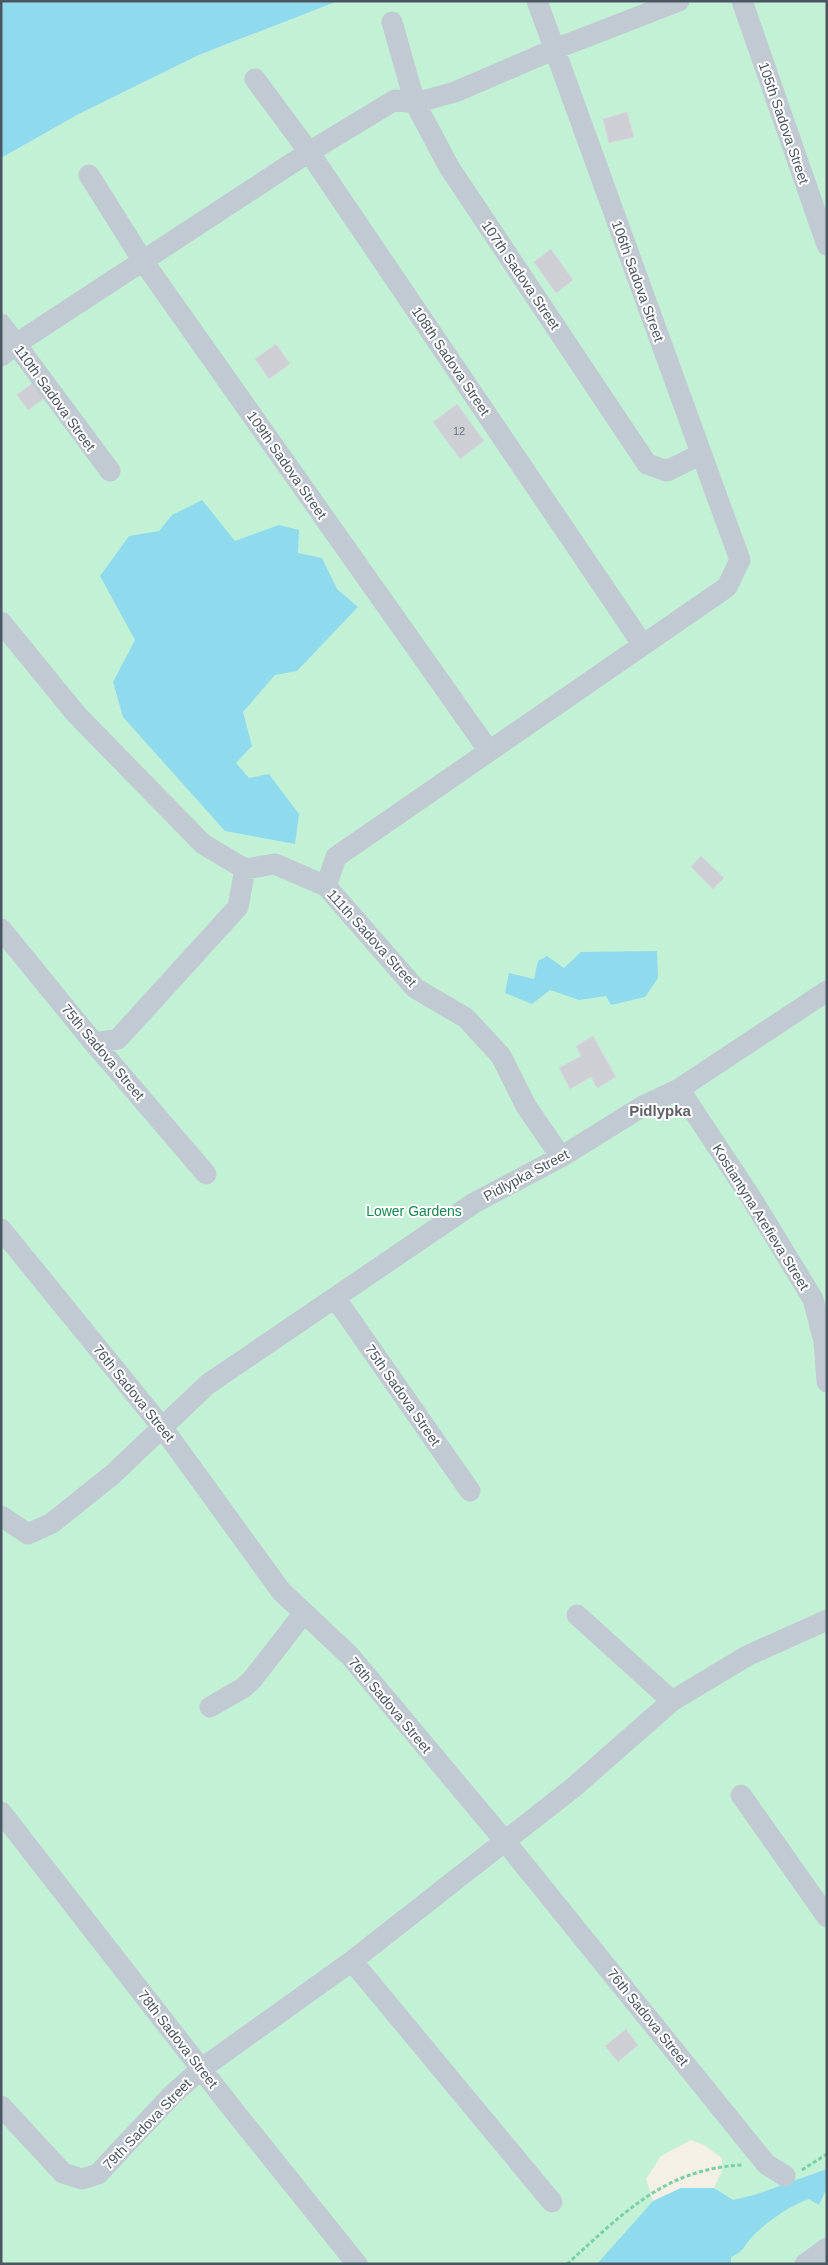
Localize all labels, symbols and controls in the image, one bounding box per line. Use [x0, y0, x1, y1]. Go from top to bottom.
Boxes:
street label: 105th Sadova Street [756, 60, 812, 186]
street label: 107th Sadova Street [479, 218, 563, 332]
street label: 106th Sadova Street [609, 218, 667, 344]
street label: 108th Sadova Street [409, 304, 493, 418]
street label: 110th Sadova Street [11, 342, 99, 454]
street label: 109th Sadova Street [244, 408, 330, 522]
house number: 12 [453, 425, 465, 437]
street label: 111th Sadova Street [324, 886, 420, 990]
street label: 75th Sadova Street [58, 1001, 148, 1103]
district label: Pidlypka [629, 1102, 691, 1119]
street label: Kostiantyna Arefieva Street [709, 1141, 813, 1293]
street label: Pidlypka Street [481, 1146, 571, 1204]
park label: Lower Gardens [366, 1203, 462, 1219]
street label: 76th Sadova Street [90, 1341, 178, 1445]
street label: 75th Sadova Street [362, 1341, 444, 1449]
street label: 76th Sadova Street [345, 1654, 435, 1756]
street label: 76th Sadova Street [604, 1965, 692, 2069]
street label: 78th Sadova Street [135, 1987, 221, 2091]
street label: 79th Sadova Street [100, 2075, 194, 2173]

